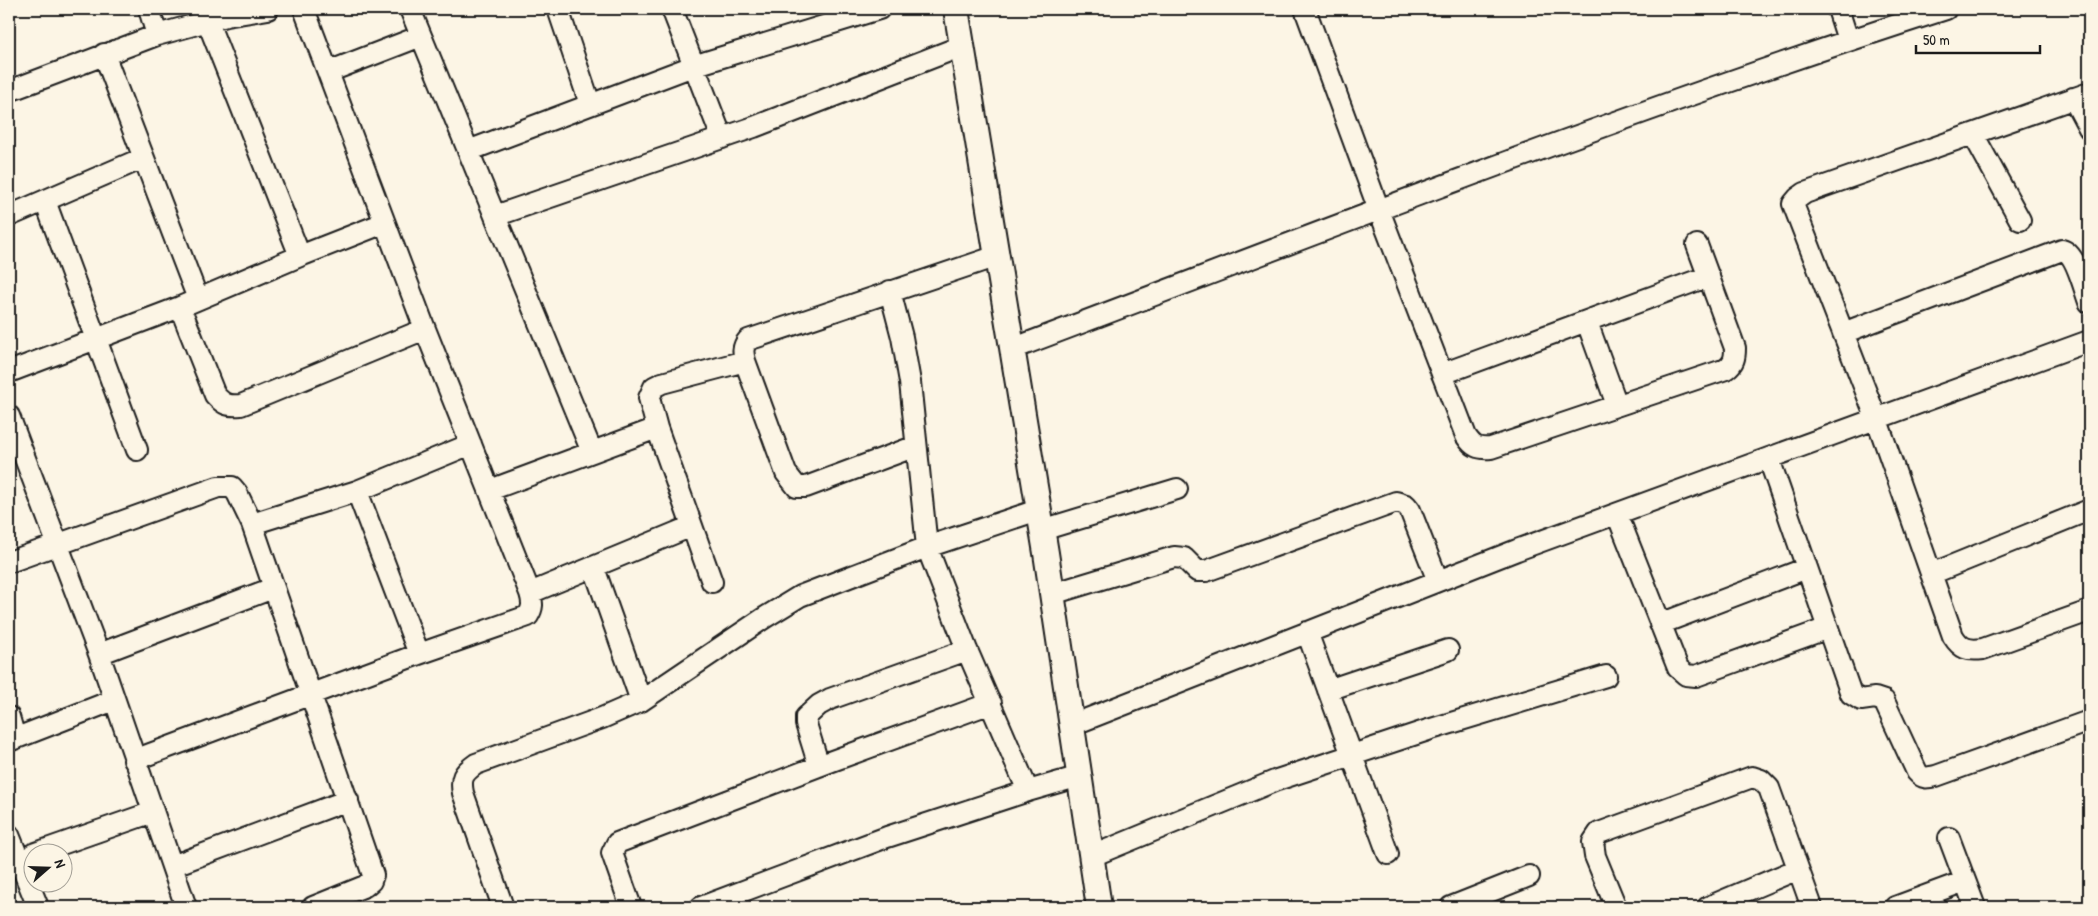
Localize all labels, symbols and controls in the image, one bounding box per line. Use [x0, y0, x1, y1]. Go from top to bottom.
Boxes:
scale bar [1916, 22, 2039, 54]
text: 50 m [1923, 29, 1950, 50]
north arrow [22, 844, 72, 894]
text: N [50, 857, 71, 871]

